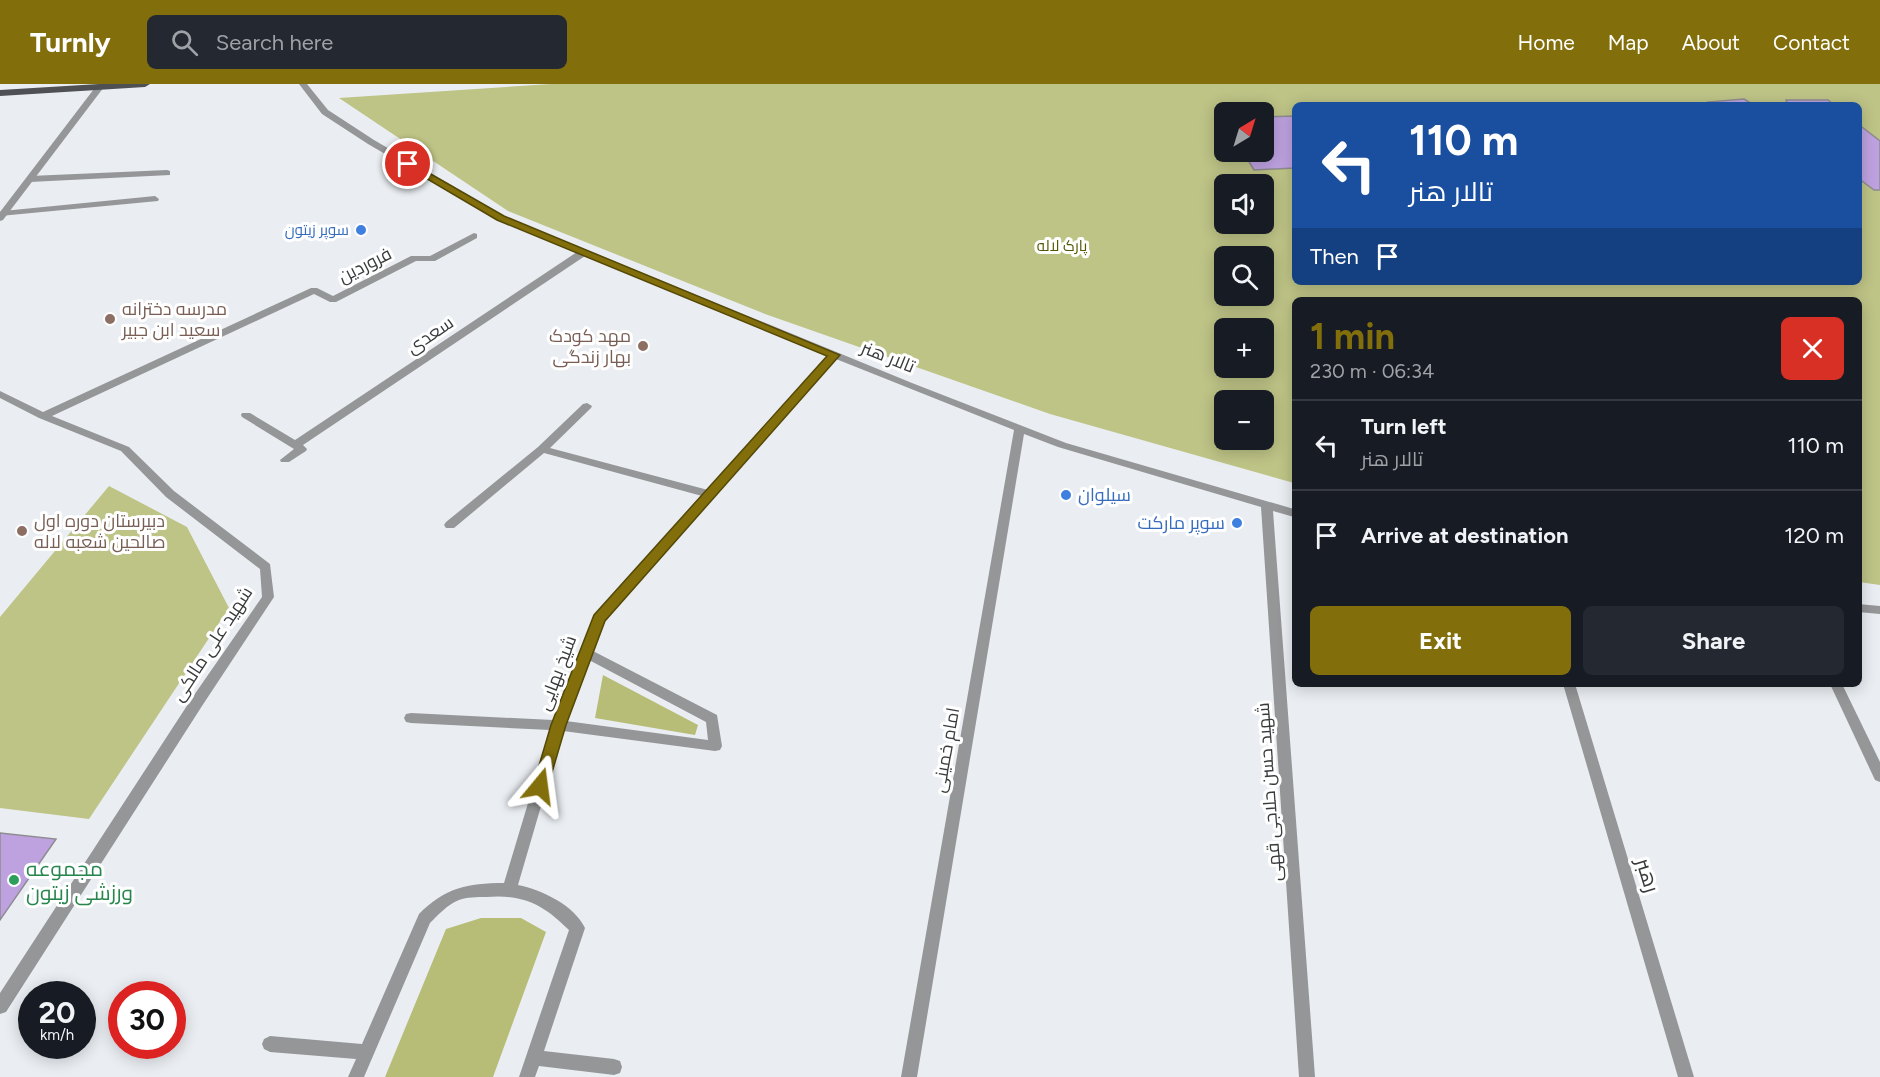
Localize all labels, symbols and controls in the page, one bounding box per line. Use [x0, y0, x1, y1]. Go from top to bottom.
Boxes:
search box [147, 15, 567, 69]
text: Turnly [30, 25, 111, 59]
icon: search [168, 26, 201, 59]
text: Search here [216, 29, 333, 56]
text: Home [1518, 30, 1575, 55]
text: Map [1608, 30, 1649, 55]
text: About [1682, 30, 1740, 55]
text: Contact [1773, 30, 1850, 55]
north arrow [1214, 102, 1274, 162]
map controls [1214, 102, 1274, 450]
text: 110 m [1409, 115, 1518, 166]
icon: left [1310, 126, 1388, 204]
pin [382, 138, 433, 189]
icon: arrive [391, 147, 424, 180]
button: sound [1214, 174, 1274, 234]
text: تالار هنر [1409, 175, 1493, 208]
place label: سوپر زیتون [285, 221, 349, 240]
marker: سوپر زیتون [354, 223, 368, 237]
park label: پارک لاله [1037, 237, 1087, 256]
icon: arrive [1371, 240, 1404, 273]
street label: فروردین [335, 242, 395, 288]
text: Then [1310, 243, 1359, 270]
button: search [1214, 246, 1274, 306]
place label: مدرسه دخترانه سعید ابن جبیر [121, 298, 227, 341]
street label: سعدی [402, 311, 458, 359]
marker: مدرسه دخترانه سعید ابن جبیر [103, 312, 117, 326]
text: 1 min [1310, 315, 1395, 358]
button: close [1781, 317, 1844, 380]
button: + [1214, 318, 1274, 378]
place label: مهد کودک بهار زندگی [549, 325, 631, 368]
street label: تالار هنر [857, 336, 918, 378]
marker: مهد کودک بهار زندگی [636, 339, 650, 353]
text: 230 m · 06:34 [1310, 359, 1434, 383]
button: − [1214, 390, 1274, 450]
text: Turn left [1361, 413, 1447, 440]
icon: left [1310, 429, 1343, 462]
text: 110 m [1788, 432, 1844, 459]
text: تالار هنر [1361, 447, 1423, 471]
place label: سیلوان [1078, 484, 1131, 506]
marker: سیلوان [1059, 488, 1073, 502]
place label: دبیرستان دوره اول صالحین شعبه لاله [34, 510, 166, 553]
place label: سوپر مارکت [1138, 512, 1225, 535]
marker: سوپر مارکت [1230, 516, 1244, 530]
icon: arrive [1310, 519, 1343, 552]
text: Arrive at destination [1361, 522, 1569, 549]
text: 120 m [1784, 522, 1844, 549]
marker: دبیرستان دوره اول صالحین شعبه لاله [15, 524, 29, 538]
street label: شهید علی مالکی [167, 583, 257, 705]
button: Exit [1310, 606, 1571, 675]
button: Share [1583, 606, 1844, 675]
street label: شیخ بهایی [533, 632, 582, 714]
street label: شهید حسن حلاجی قهی [1252, 702, 1286, 882]
street label: امام خمینی [928, 706, 965, 794]
position arrow [508, 754, 572, 818]
street label: رهبر [1631, 854, 1665, 895]
place label: مجموعه ورزشی زیتون [26, 856, 133, 906]
marker: مجموعه ورزشی زیتون [7, 873, 21, 887]
speed limit sign: 30 [108, 981, 186, 1059]
text: 20 [39, 994, 75, 1031]
text: km/h [40, 1026, 74, 1044]

